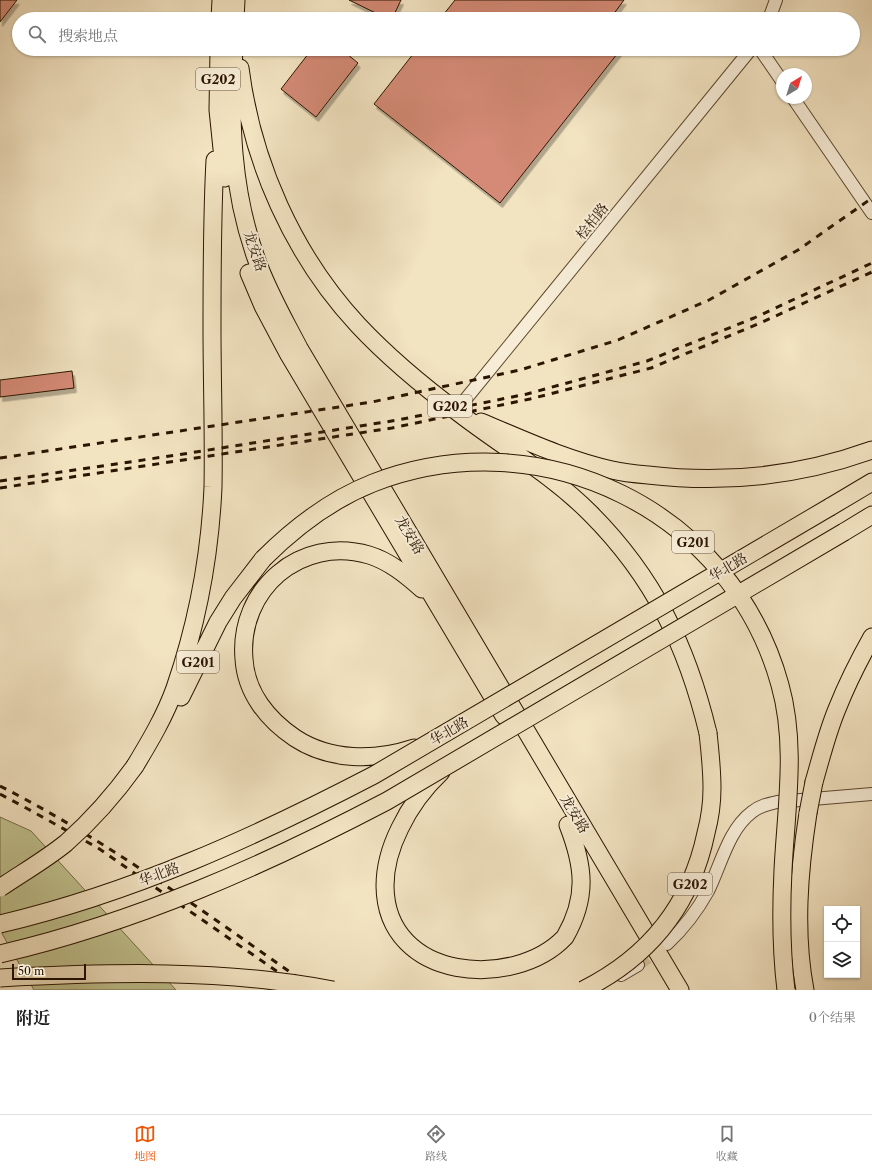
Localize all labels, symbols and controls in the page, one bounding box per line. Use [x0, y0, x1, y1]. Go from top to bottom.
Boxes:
search box [12, 12, 860, 56]
icon: search [26, 23, 48, 45]
text: 搜索地点 [58, 26, 118, 45]
road number: G202 [196, 68, 240, 90]
north arrow [776, 68, 812, 104]
street label: 桧柏路 [572, 199, 612, 243]
street label: 龙安路 [240, 228, 270, 274]
road number: G202 [428, 395, 472, 417]
street label: 龙安路 [391, 512, 429, 558]
road number: G201 [672, 531, 714, 553]
street label: 华北路 [705, 548, 751, 586]
road number: G201 [177, 651, 219, 673]
street label: 华北路 [426, 713, 472, 749]
street label: 龙安路 [556, 791, 594, 837]
street label: 华北路 [136, 858, 182, 890]
road number: G202 [668, 873, 712, 895]
map controls [824, 906, 860, 978]
button: locate [824, 906, 860, 942]
button: layers [824, 942, 860, 978]
scale bar [12, 962, 86, 981]
text: 50 m [18, 964, 44, 978]
text: 附近 [16, 1008, 50, 1028]
text: 0个结果 [809, 1009, 856, 1025]
tab: 地图 [134, 1123, 156, 1163]
tab: 路线 [425, 1123, 447, 1163]
tab: 收藏 [716, 1123, 738, 1163]

